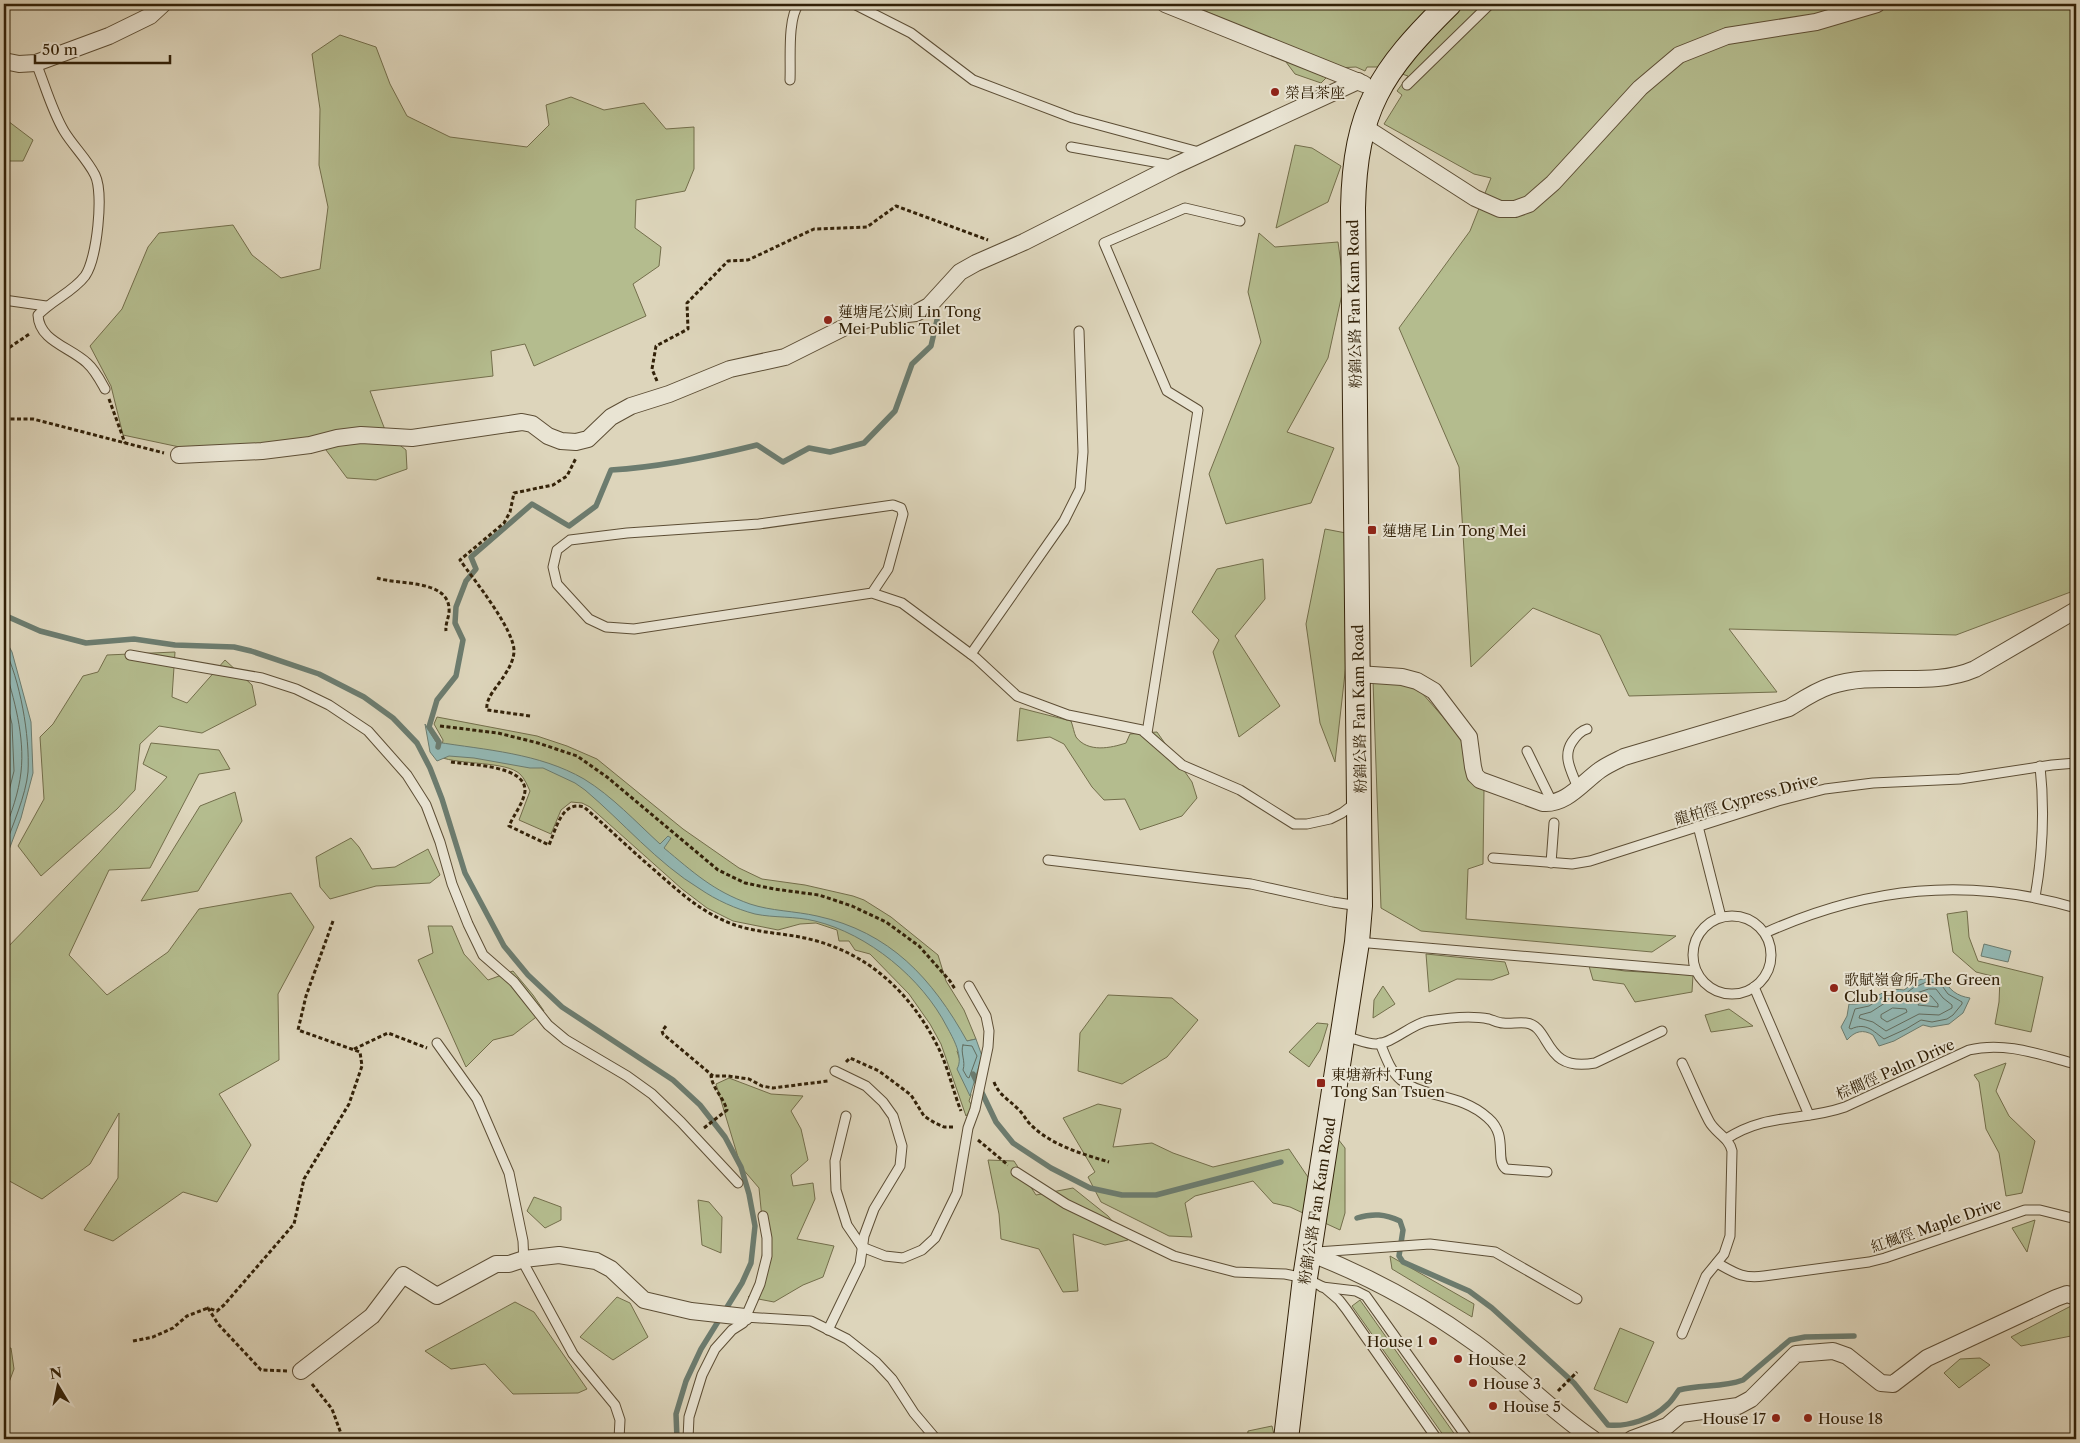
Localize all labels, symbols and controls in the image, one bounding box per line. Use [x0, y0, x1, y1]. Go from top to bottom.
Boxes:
scale bar [35, 32, 170, 64]
text: 50 m [42, 40, 78, 59]
place label: 榮昌茶座 [1285, 83, 1345, 102]
marker: 榮昌茶座 [1269, 86, 1281, 98]
street label: 粉錦公路 Fan Kam Road [1343, 219, 1365, 389]
place label: 蓮塘尾公廁 Lin Tong Mei Public Toilet [838, 302, 981, 338]
marker: 蓮塘尾公廁 Lin Tong Mei Public Toilet [822, 314, 834, 326]
place label: 蓮塘尾 Lin Tong Mei [1382, 521, 1527, 540]
marker: 蓮塘尾 Lin Tong Mei [1366, 524, 1378, 536]
street label: 粉錦公路 Fan Kam Road [1348, 624, 1370, 794]
street label: 龍柏徑 Cypress Drive [1672, 769, 1820, 829]
place label: 歌賦嶺會所 The Green Club House [1844, 970, 2001, 1006]
marker: 歌賦嶺會所 The Green Club House [1828, 982, 1840, 994]
street label: 棕櫚徑 Palm Drive [1833, 1034, 1957, 1104]
place label: 東塘新村 Tung Tong San Tsuen [1331, 1065, 1445, 1101]
marker: 東塘新村 Tung Tong San Tsuen [1315, 1077, 1327, 1089]
street label: 粉錦公路 Fan Kam Road [1294, 1116, 1340, 1286]
street label: 紅楓徑 Maple Drive [1868, 1194, 2004, 1256]
place label: House 1 [1367, 1332, 1424, 1351]
marker: House 1 [1427, 1335, 1439, 1347]
place label: House 2 [1468, 1350, 1527, 1369]
marker: House 2 [1452, 1353, 1464, 1365]
north arrow [32, 1360, 82, 1410]
text: N [48, 1363, 63, 1383]
place label: House 3 [1483, 1374, 1541, 1393]
marker: House 3 [1467, 1377, 1479, 1389]
place label: House 5 [1503, 1397, 1561, 1416]
marker: House 5 [1487, 1400, 1499, 1412]
place label: House 17 [1702, 1409, 1767, 1428]
place label: House 18 [1818, 1409, 1883, 1428]
marker: House 17 [1770, 1412, 1782, 1424]
marker: House 18 [1802, 1412, 1814, 1424]

